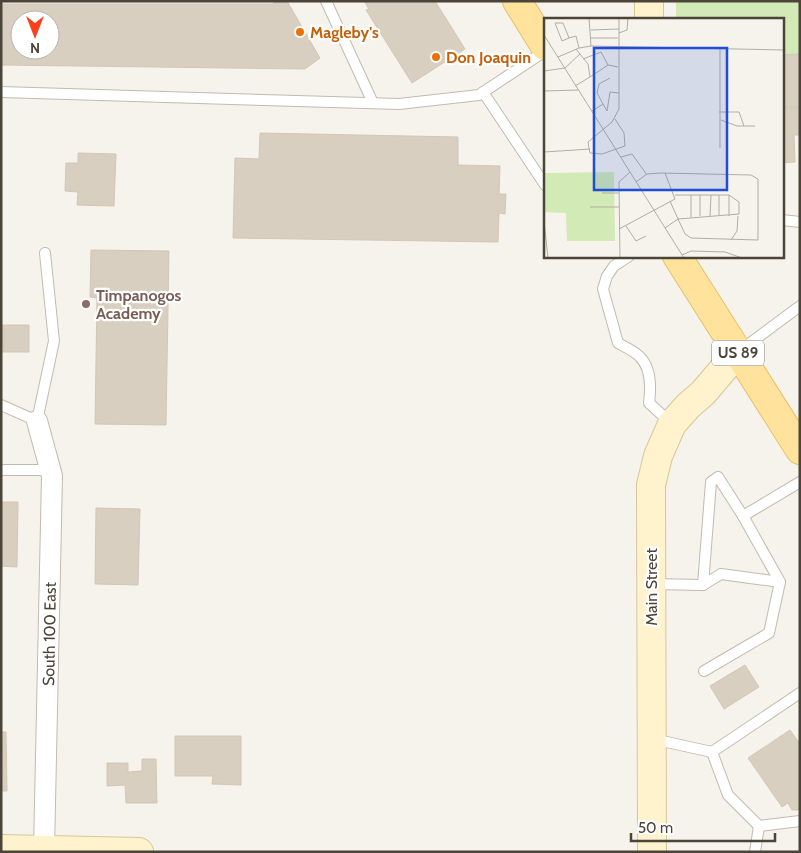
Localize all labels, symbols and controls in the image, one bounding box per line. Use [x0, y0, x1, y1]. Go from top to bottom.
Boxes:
north arrow [10, 10, 60, 60]
inset map [544, 18, 784, 258]
place label: Magleby's [310, 23, 379, 42]
marker: Magleby's [294, 26, 306, 38]
text: N [30, 39, 40, 57]
place label: Don Joaquin [446, 48, 531, 67]
marker: Don Joaquin [430, 51, 442, 63]
place label: Timpanogos Academy [96, 286, 182, 323]
marker: Timpanogos Academy [80, 298, 92, 310]
road number: US 89 [712, 340, 764, 366]
street label: Main Street [642, 548, 661, 626]
street label: South 100 East [39, 581, 60, 686]
scale bar [631, 810, 775, 842]
text: 50 m [638, 819, 673, 837]

